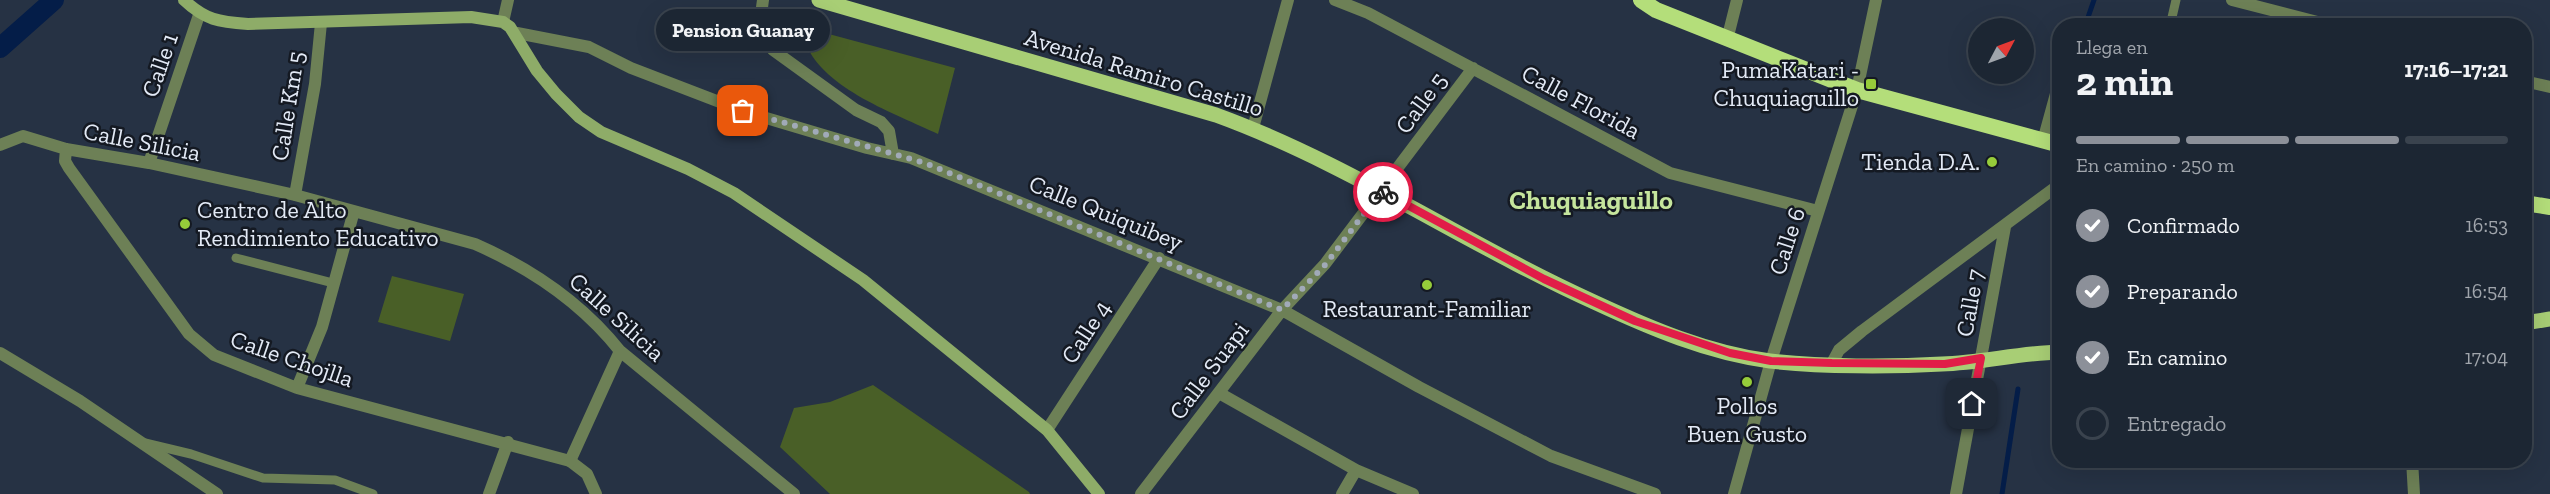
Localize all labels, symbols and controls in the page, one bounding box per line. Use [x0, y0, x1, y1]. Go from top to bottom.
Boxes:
callout: Pension Guanay [656, 9, 830, 51]
text: Pension Guanay [672, 18, 814, 42]
north arrow [1968, 18, 2034, 84]
map controls [1968, 18, 2034, 84]
street label: Avenida Ramiro Castillo [1021, 22, 1267, 123]
street label: Calle 1 [135, 29, 184, 101]
text: Llega en [2076, 35, 2148, 59]
street label: Calle Km 5 [265, 49, 310, 163]
place label: PumaKatari - Chuquiaguillo [1714, 55, 1859, 112]
text: 17:16–17:21 [2404, 56, 2508, 83]
street label: Calle Florida [1517, 58, 1646, 145]
text: 2 min [2076, 58, 2173, 105]
street label: Calle 5 [1389, 66, 1453, 139]
marker: PumaKatari - Chuquiaguillo [1864, 77, 1878, 91]
pin [717, 85, 768, 136]
icon: bag [726, 94, 759, 127]
street label: Calle Silicia [81, 116, 203, 167]
place label: Tienda D.A. [1861, 147, 1980, 176]
text: En camino · 250 m [2076, 153, 2235, 177]
marker: Tienda D.A. [1985, 155, 1999, 169]
courier [1353, 162, 1413, 222]
street label: Calle Quiquibey [1025, 168, 1188, 257]
icon: bike [1367, 176, 1400, 209]
district label: Chuquiaguillo [1509, 184, 1673, 216]
place label: Centro de Alto Rendimiento Educativo [197, 195, 438, 252]
street label: Calle 6 [1762, 203, 1811, 278]
icon: check [2076, 209, 2109, 242]
text: Confirmado [2127, 212, 2240, 239]
text: 16:53 [2465, 213, 2508, 237]
marker: Centro de Alto Rendimiento Educativo [178, 217, 192, 231]
street label: Calle Silicia [564, 266, 671, 367]
street label: Calle 7 [1949, 267, 1990, 339]
icon: check [2076, 275, 2109, 308]
marker: Restaurant-Familiar [1420, 278, 1434, 292]
text: Preparando [2127, 278, 2238, 305]
text: 16:54 [2464, 279, 2508, 303]
place label: Restaurant-Familiar [1322, 294, 1532, 323]
street label: Calle 4 [1054, 295, 1117, 369]
street label: Calle Suapi [1163, 316, 1255, 425]
street label: Calle Chojlla [227, 324, 358, 393]
icon: check [2076, 341, 2109, 374]
text: En camino [2127, 344, 2227, 371]
text: 17:04 [2464, 345, 2508, 369]
marker: Pollos Buen Gusto [1740, 375, 1754, 389]
pin [1946, 378, 1997, 429]
icon: home [1955, 387, 1988, 420]
place label: Pollos Buen Gusto [1687, 391, 1807, 448]
text: Entregado [2127, 410, 2226, 437]

